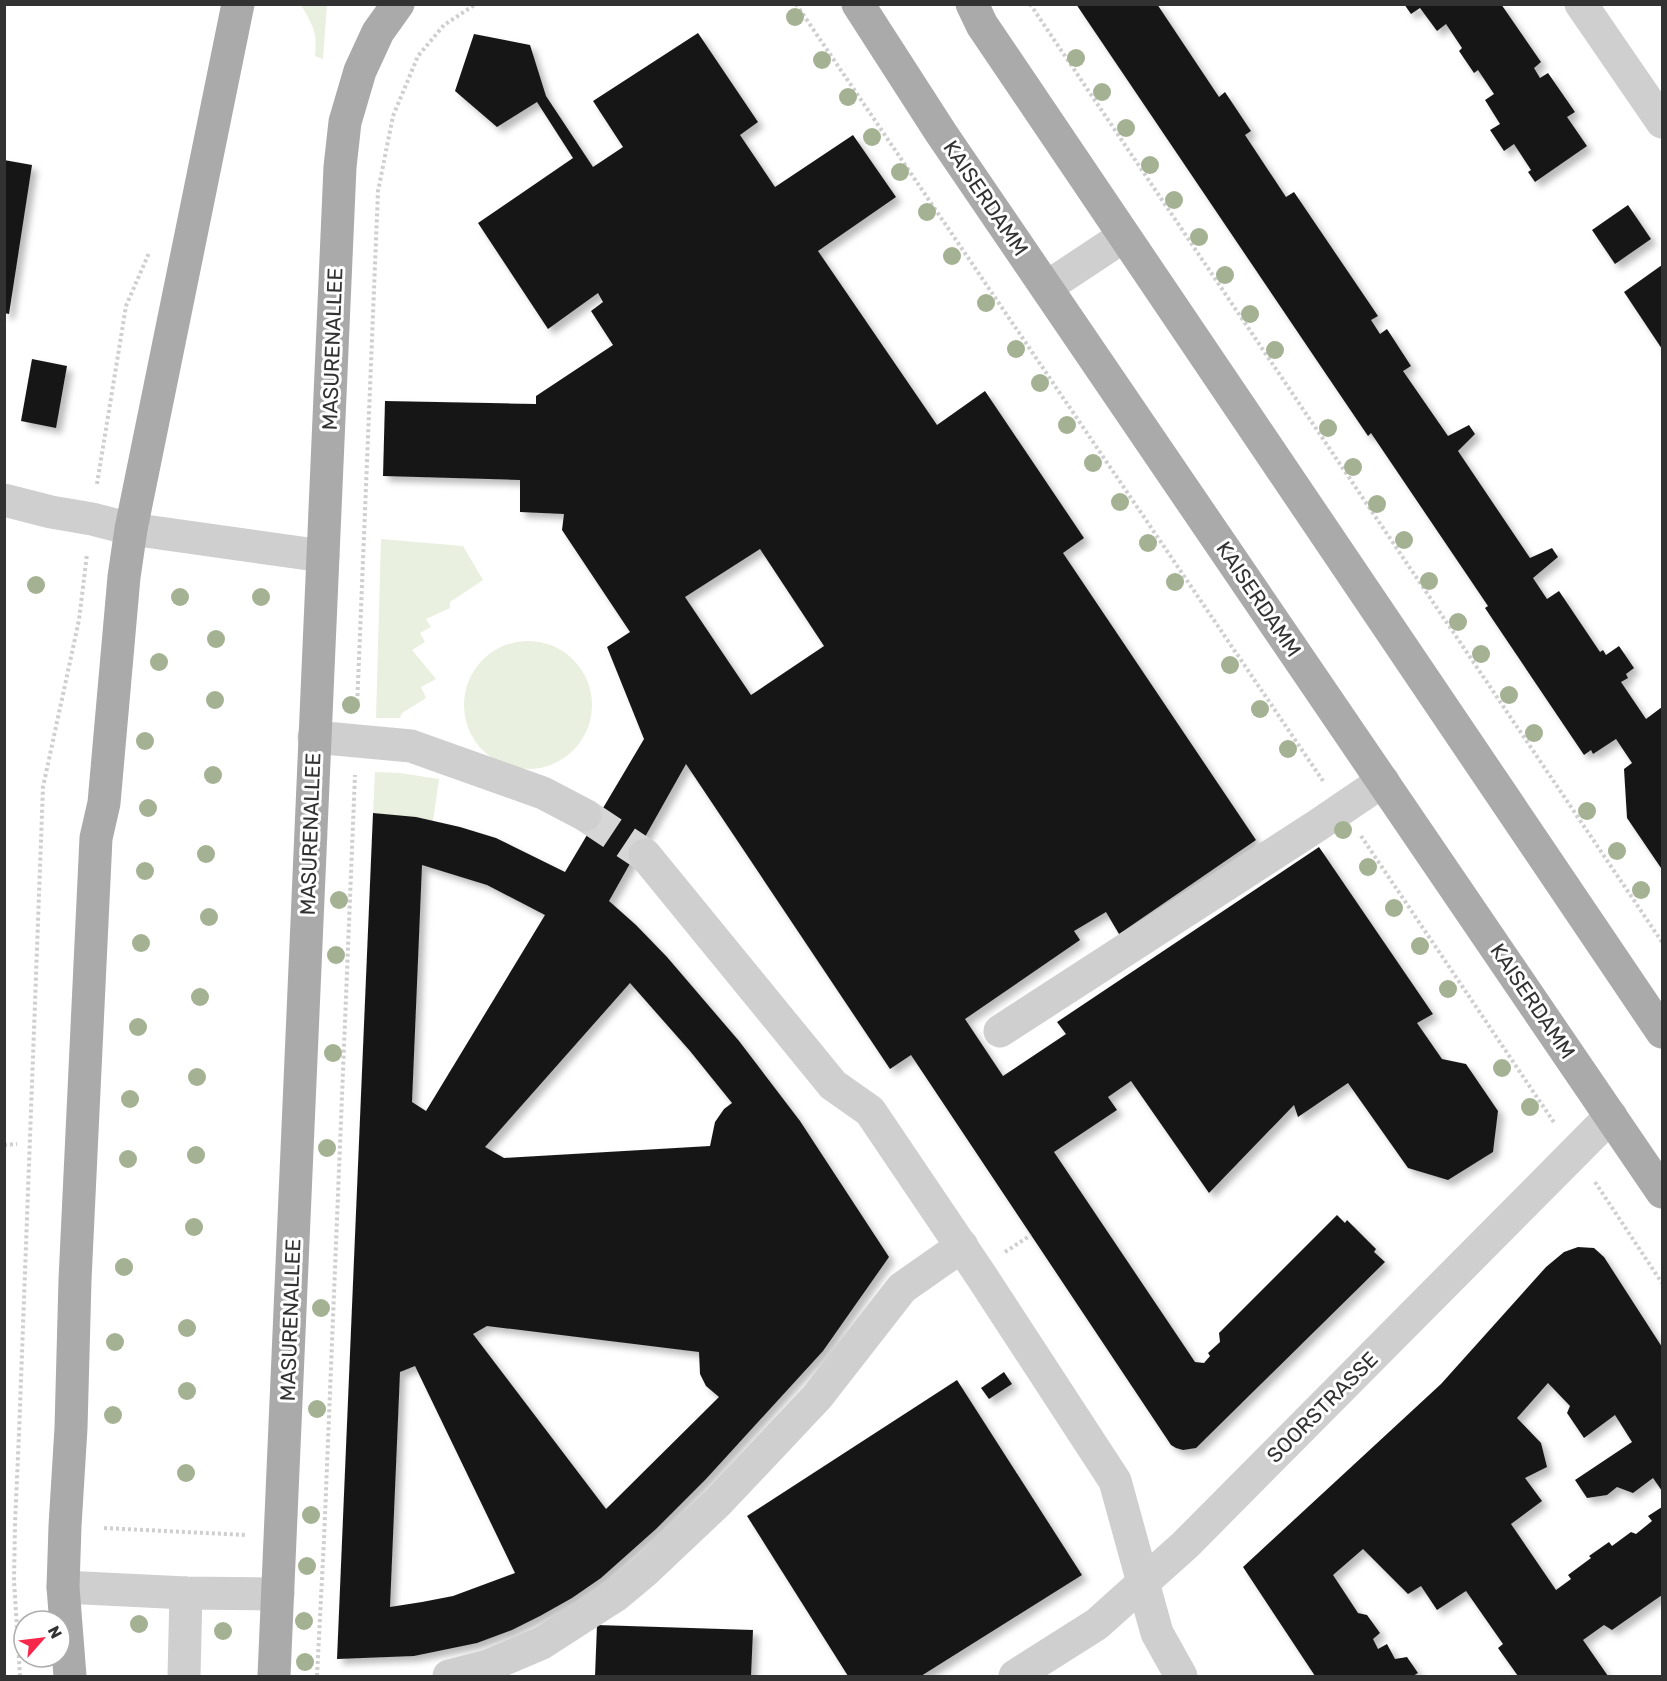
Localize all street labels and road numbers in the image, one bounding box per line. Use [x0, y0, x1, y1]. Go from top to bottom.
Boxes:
street label: KAISERDAMM [938, 136, 1034, 260]
street label: MASURENALLEE [317, 267, 347, 431]
street label: KAISERDAMM [1211, 537, 1307, 661]
street label: MASURENALLEE [295, 752, 325, 916]
street label: KAISERDAMM [1485, 939, 1581, 1063]
street label: MASURENALLEE [275, 1238, 305, 1402]
street label: SOORSTRASSE [1261, 1346, 1383, 1468]

